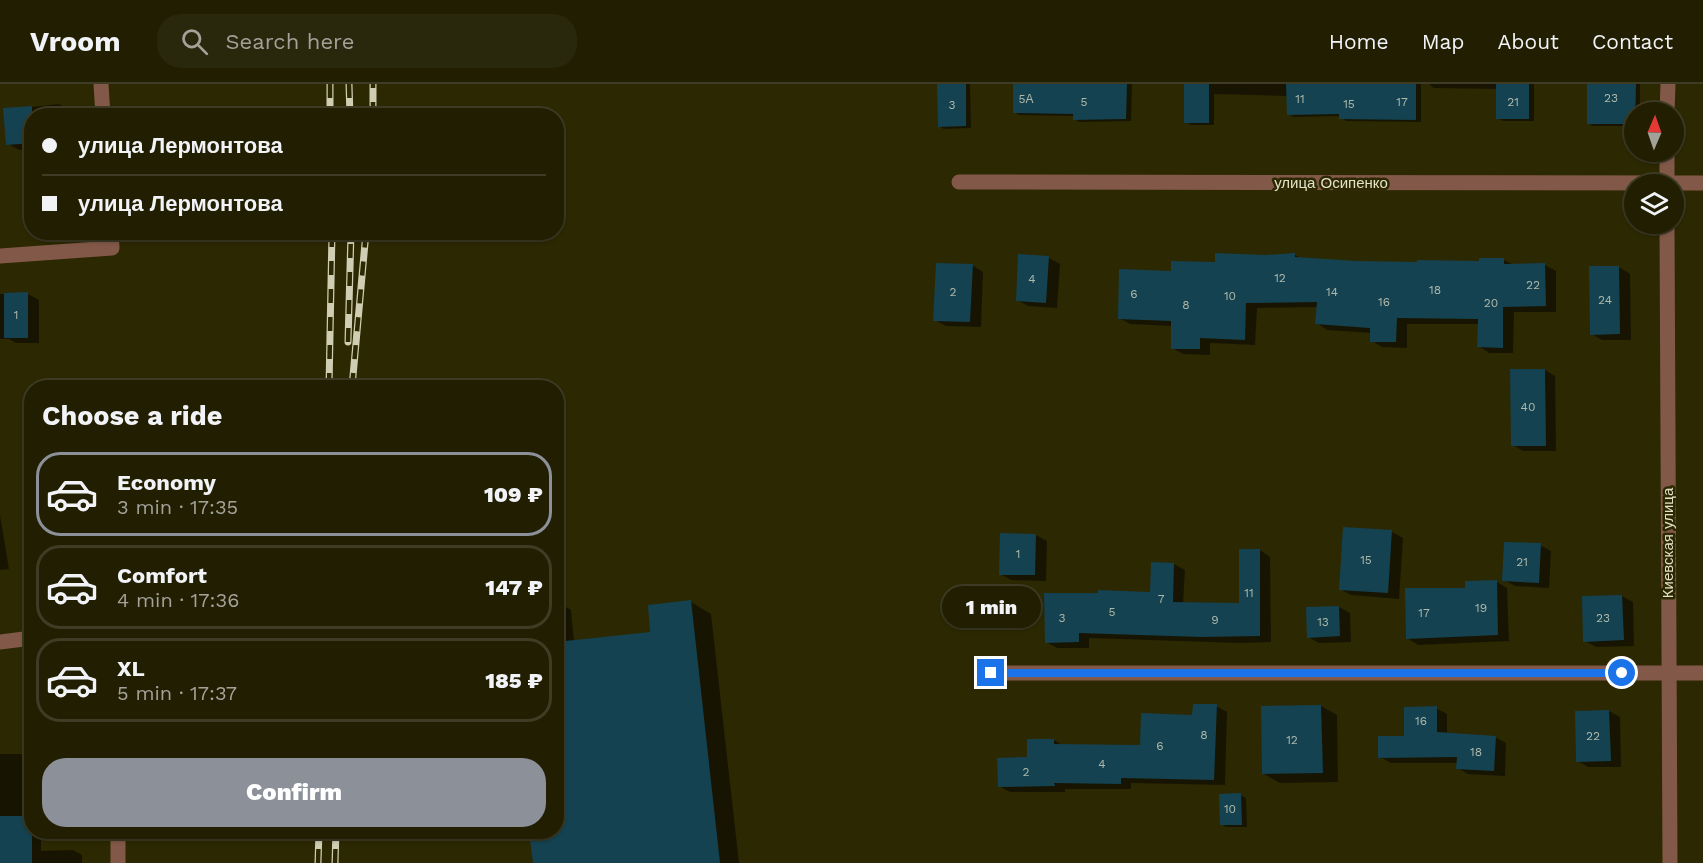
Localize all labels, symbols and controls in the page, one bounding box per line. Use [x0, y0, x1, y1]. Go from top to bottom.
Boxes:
search box [157, 14, 577, 68]
text: Vroom [30, 25, 121, 58]
icon: search [178, 25, 211, 58]
text: Search here [226, 29, 354, 54]
text: Home [1329, 29, 1389, 54]
text: Map [1422, 29, 1465, 54]
text: About [1498, 29, 1559, 54]
text: Contact [1592, 29, 1673, 54]
house number: 23 [1604, 91, 1618, 105]
house number: 5А [1019, 92, 1034, 106]
house number: 11 [1295, 92, 1305, 106]
house number: 5 [1081, 95, 1088, 109]
house number: 17 [1396, 95, 1408, 109]
house number: 21 [1507, 95, 1519, 109]
house number: 15 [1343, 97, 1355, 111]
house number: 3 [949, 98, 956, 112]
north arrow [1624, 102, 1684, 162]
map controls [1624, 102, 1684, 234]
text: улица Лермонтова [78, 133, 283, 158]
street label: улица Осипенко [1274, 174, 1388, 192]
button: layers [1624, 174, 1684, 234]
text: улица Лермонтова [78, 191, 283, 216]
house number: 12 [1274, 271, 1286, 285]
house number: 4 [1028, 272, 1036, 286]
house number: 22 [1526, 278, 1540, 292]
house number: 18 [1429, 283, 1441, 297]
house number: 2 [950, 285, 957, 299]
house number: 14 [1326, 285, 1338, 299]
house number: 6 [1130, 287, 1138, 301]
house number: 10 [1224, 289, 1236, 303]
house number: 24 [1598, 293, 1612, 307]
house number: 16 [1378, 295, 1390, 309]
house number: 20 [1484, 296, 1498, 310]
house number: 8 [1182, 298, 1190, 312]
house number: 1 [14, 308, 18, 322]
text: Choose a ride [42, 400, 222, 432]
house number: 40 [1521, 400, 1535, 414]
icon: car [45, 467, 99, 521]
text: Economy [117, 470, 216, 495]
text: 109 ₽ [484, 482, 543, 507]
street label: Киевская улица [1659, 487, 1677, 598]
text: 3 min · 17:35 [117, 495, 238, 519]
house number: 1 [1016, 547, 1020, 561]
house number: 15 [1360, 553, 1372, 567]
house number: 21 [1516, 555, 1528, 569]
icon: car [45, 560, 99, 614]
text: Comfort [117, 563, 207, 588]
text: 147 ₽ [485, 575, 543, 600]
callout: 1 min [942, 586, 1040, 628]
house number: 11 [1244, 586, 1254, 600]
text: 4 min · 17:36 [117, 588, 239, 612]
house number: 7 [1158, 592, 1165, 606]
text: 1 min [966, 595, 1017, 619]
house number: 19 [1475, 601, 1487, 615]
house number: 5 [1109, 605, 1116, 619]
house number: 17 [1418, 606, 1430, 620]
house number: 3 [1059, 611, 1066, 625]
house number: 23 [1596, 611, 1610, 625]
house number: 9 [1211, 613, 1219, 627]
house number: 13 [1317, 615, 1329, 629]
icon: car [45, 653, 99, 707]
text: XL [117, 656, 145, 681]
route end [977, 659, 1004, 686]
route start [1608, 659, 1635, 686]
text: 185 ₽ [485, 668, 543, 693]
text: 5 min · 17:37 [117, 681, 237, 705]
house number: 16 [1415, 714, 1427, 728]
house number: 8 [1200, 728, 1208, 742]
house number: 22 [1586, 729, 1600, 743]
house number: 12 [1286, 733, 1298, 747]
house number: 6 [1156, 739, 1164, 753]
house number: 18 [1470, 745, 1482, 759]
house number: 4 [1098, 757, 1106, 771]
button: Confirm [42, 758, 546, 827]
house number: 2 [1023, 765, 1030, 779]
house number: 10 [1224, 802, 1236, 816]

